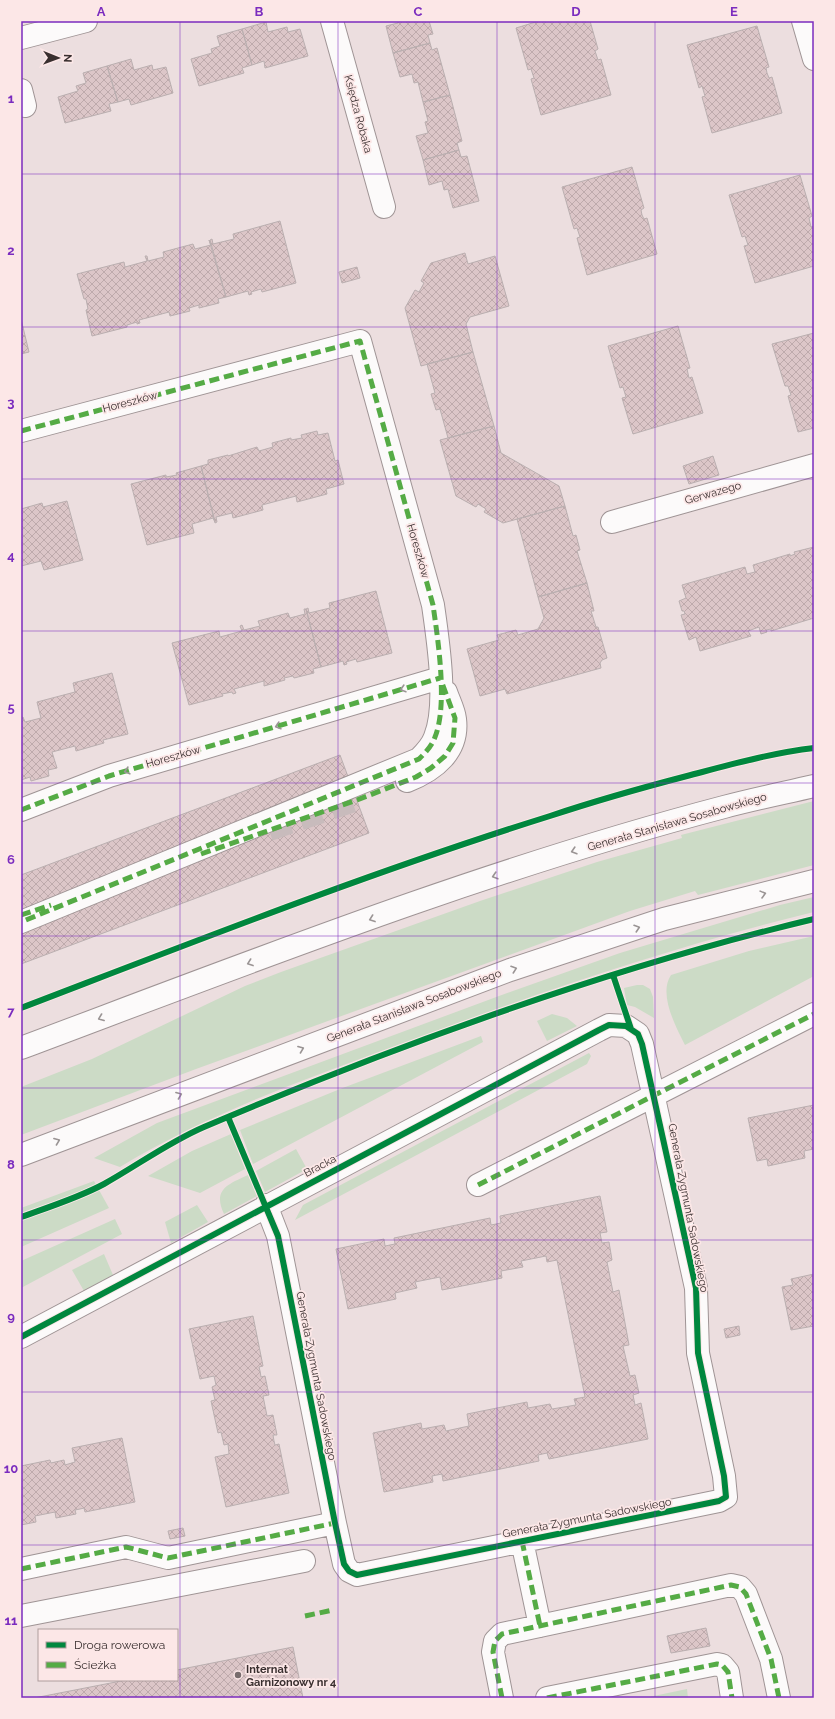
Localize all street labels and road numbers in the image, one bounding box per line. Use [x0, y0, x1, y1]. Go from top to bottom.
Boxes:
street label: Księdza Robaka [341, 73, 375, 155]
street label: Horeszków [101, 388, 159, 416]
street label: Gerwazego [683, 479, 743, 507]
street label: Horeszków [404, 522, 432, 580]
street label: Horeszków [144, 743, 202, 771]
street label: Generała Stanisława Sosabowskiego [586, 790, 769, 854]
street label: Generała Stanisława Sosabowskiego [325, 966, 504, 1045]
street label: Generała Zygmunta Sadowskiego [665, 1122, 711, 1294]
street label: Bracka [301, 1152, 339, 1180]
street label: Generała Zygmunta Sadowskiego [293, 1290, 339, 1462]
street label: Generała Zygmunta Sadowskiego [501, 1495, 673, 1541]

